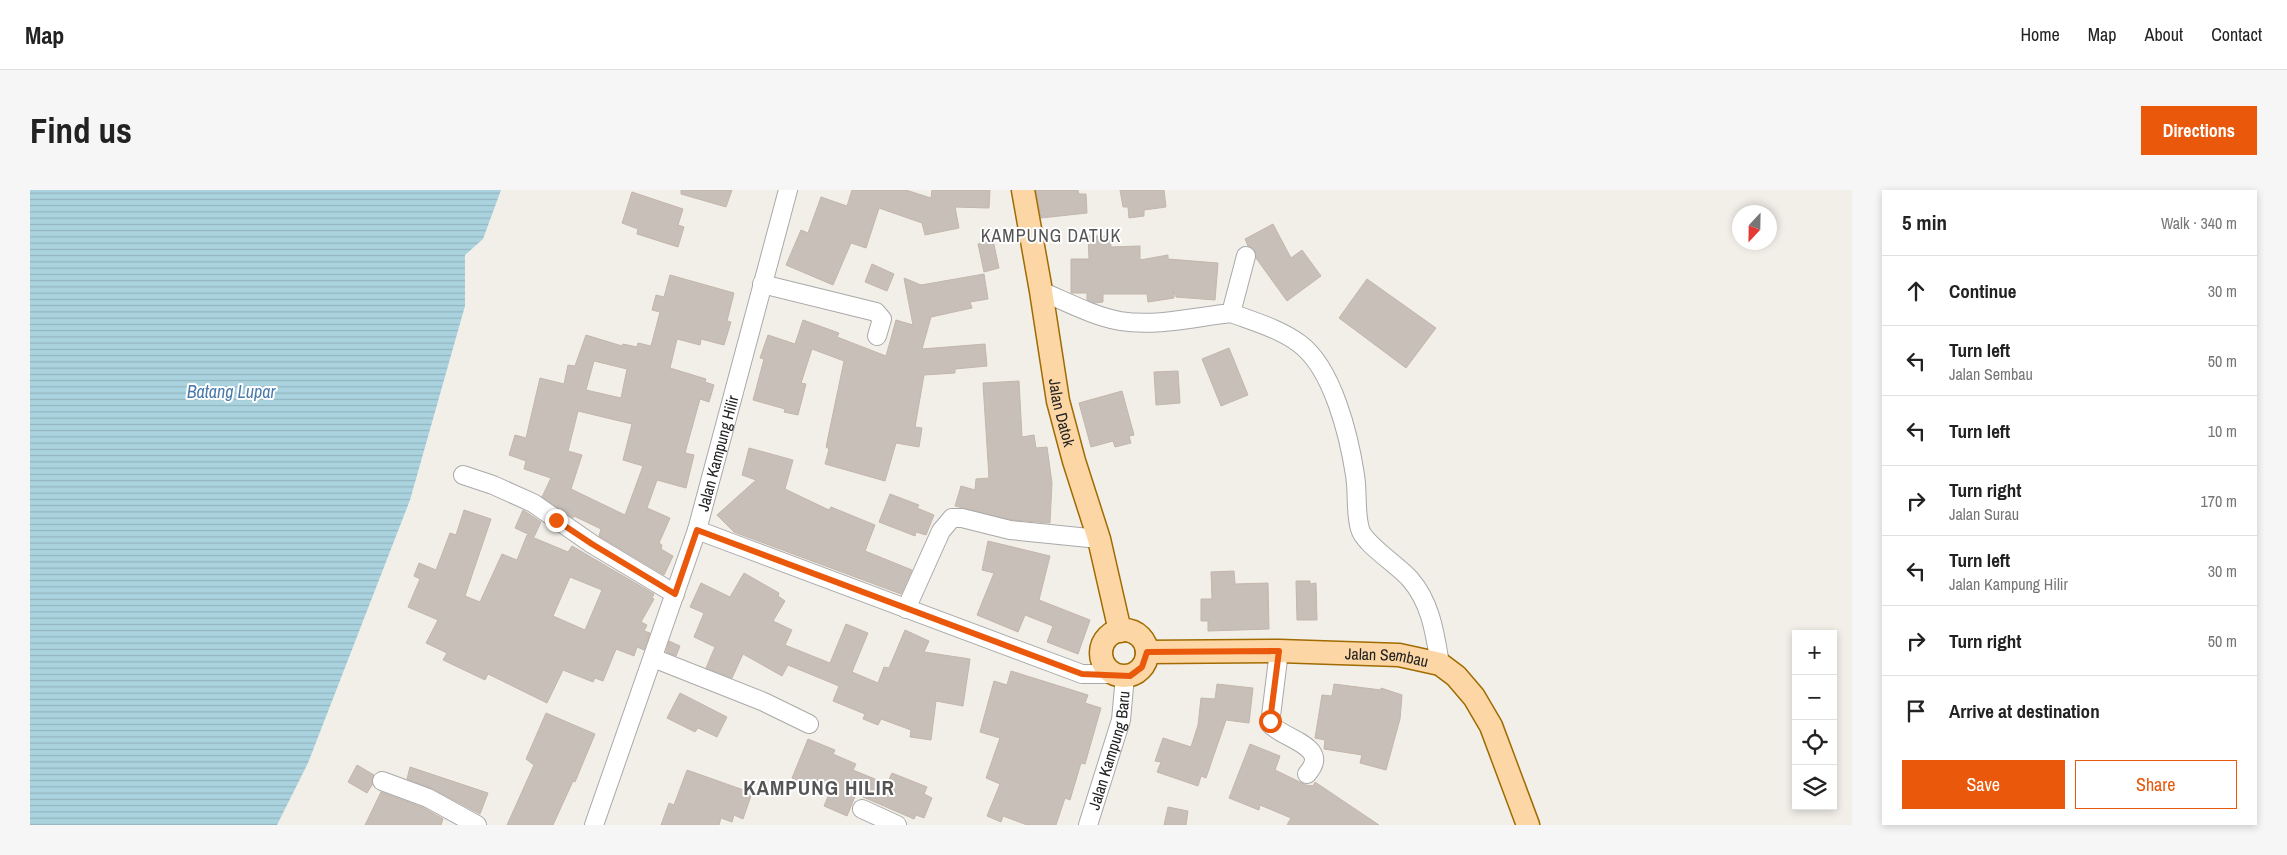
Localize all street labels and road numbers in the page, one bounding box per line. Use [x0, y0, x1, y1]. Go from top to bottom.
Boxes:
street label: Jalan Datok [1044, 377, 1081, 449]
street label: Jalan Kampung Hilir [692, 392, 744, 513]
street label: Jalan Sembau [1345, 642, 1431, 672]
street label: Jalan Kampung Baru [1083, 690, 1135, 812]

